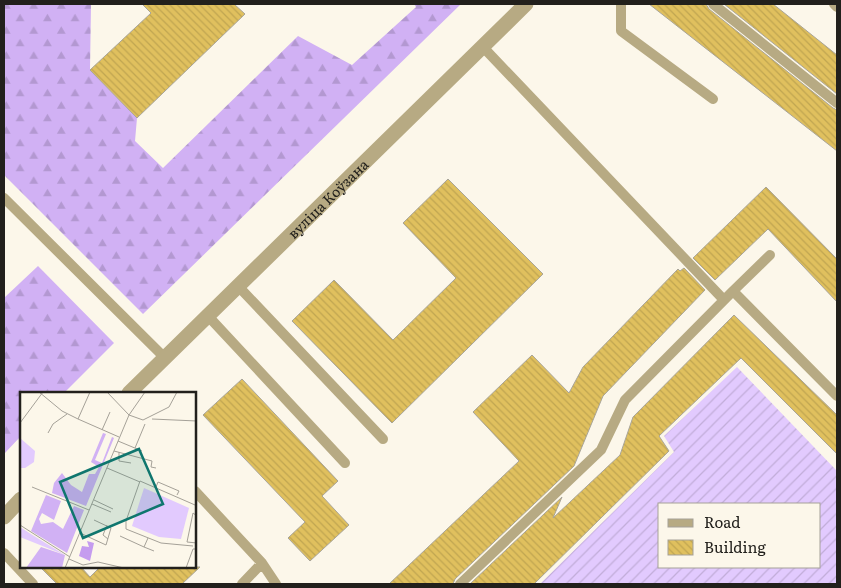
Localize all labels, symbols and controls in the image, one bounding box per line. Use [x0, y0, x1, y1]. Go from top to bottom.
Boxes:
street label: вуліца Коўзана [283, 154, 373, 243]
inset map [20, 392, 196, 568]
legend [658, 503, 821, 568]
text: Road [704, 510, 740, 533]
text: Building [704, 535, 766, 558]

